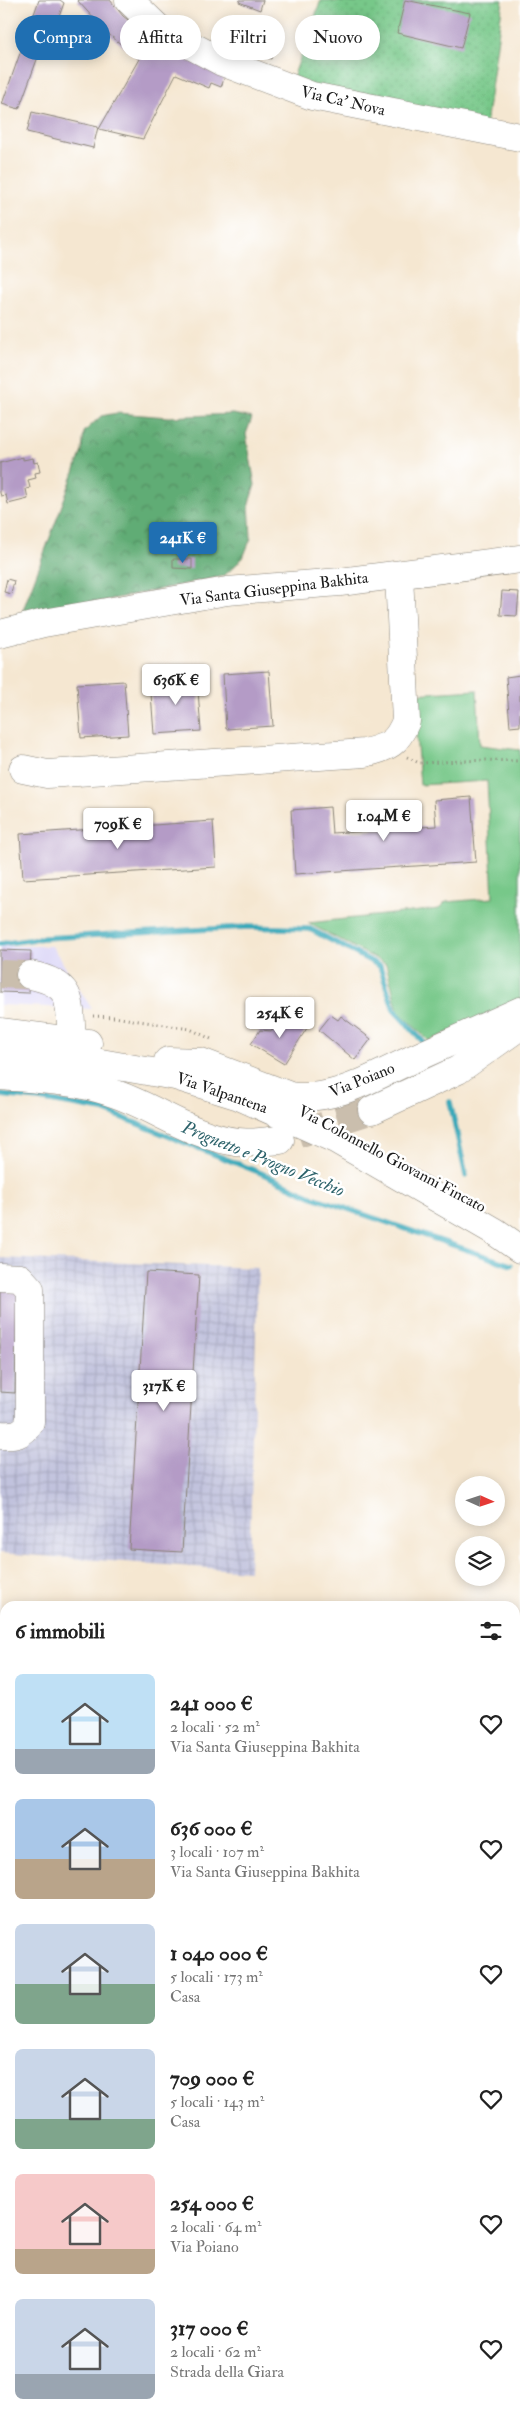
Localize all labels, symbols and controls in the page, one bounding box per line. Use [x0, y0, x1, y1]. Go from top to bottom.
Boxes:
chip: Compra [15, 15, 110, 60]
chip: Affitta [120, 15, 201, 60]
chip: Filtri [211, 15, 285, 60]
chip: Nuovo [295, 15, 380, 60]
street label: Via Ca' Nova [299, 82, 388, 121]
pin: 241K € [142, 522, 224, 564]
text: 241K € [160, 528, 206, 548]
street label: Via Santa Giuseppina Bakhita [179, 567, 370, 611]
pin: 636K € [135, 664, 217, 706]
text: 636K € [153, 670, 199, 690]
pin: 1.04M € [338, 800, 430, 842]
text: 1.04M € [357, 806, 411, 826]
pin: 709K € [77, 808, 159, 850]
text: 709K € [94, 814, 142, 834]
pin: 254K € [239, 996, 321, 1039]
text: 254K € [256, 1003, 304, 1023]
street label: Via Poiano [326, 1058, 398, 1102]
street label: Via Valpantena [173, 1068, 271, 1119]
street label: Via Colonnello Giovanni Fincato [295, 1101, 490, 1217]
water label: Prognetto e Progno Vecchio [177, 1115, 348, 1202]
pin: 317K € [123, 1370, 205, 1412]
text: 317K € [142, 1376, 186, 1396]
north arrow [455, 1476, 505, 1526]
map controls [455, 1476, 505, 1586]
button: layers [455, 1536, 505, 1586]
icon: filters [477, 1617, 505, 1645]
text: 6 immobili [15, 1618, 105, 1645]
text: 241 000 € [170, 1690, 253, 1717]
icon: home [55, 1694, 115, 1754]
icon: heart [477, 1710, 505, 1738]
text: 2 locali · 52 m² [170, 1717, 260, 1737]
text: Via Santa Giuseppina Bakhita [170, 1737, 360, 1757]
text: 636 000 € [170, 1815, 253, 1842]
icon: home [55, 1819, 115, 1879]
icon: heart [477, 1835, 505, 1863]
text: 3 locali · 107 m² [170, 1842, 264, 1862]
text: Via Santa Giuseppina Bakhita [170, 1862, 360, 1882]
text: 1 040 000 € [170, 1940, 268, 1967]
icon: home [55, 1944, 115, 2004]
icon: heart [477, 1960, 505, 1988]
text: 5 locali · 173 m² [170, 1967, 263, 1987]
text: Casa [170, 1987, 200, 2007]
text: 709 000 € [170, 2065, 255, 2092]
icon: home [55, 2069, 115, 2129]
icon: heart [477, 2085, 505, 2113]
text: 5 locali · 143 m² [170, 2092, 264, 2112]
text: Casa [170, 2112, 200, 2132]
text: 254 000 € [170, 2190, 254, 2217]
icon: home [55, 2194, 115, 2254]
icon: heart [477, 2210, 505, 2238]
text: 2 locali · 64 m² [170, 2217, 261, 2237]
text: Via Poiano [170, 2237, 239, 2257]
text: 317 000 € [170, 2315, 249, 2342]
icon: home [55, 2319, 115, 2379]
icon: heart [477, 2335, 505, 2363]
text: 2 locali · 62 m² [170, 2342, 261, 2362]
text: Strada della Giara [170, 2362, 284, 2382]

